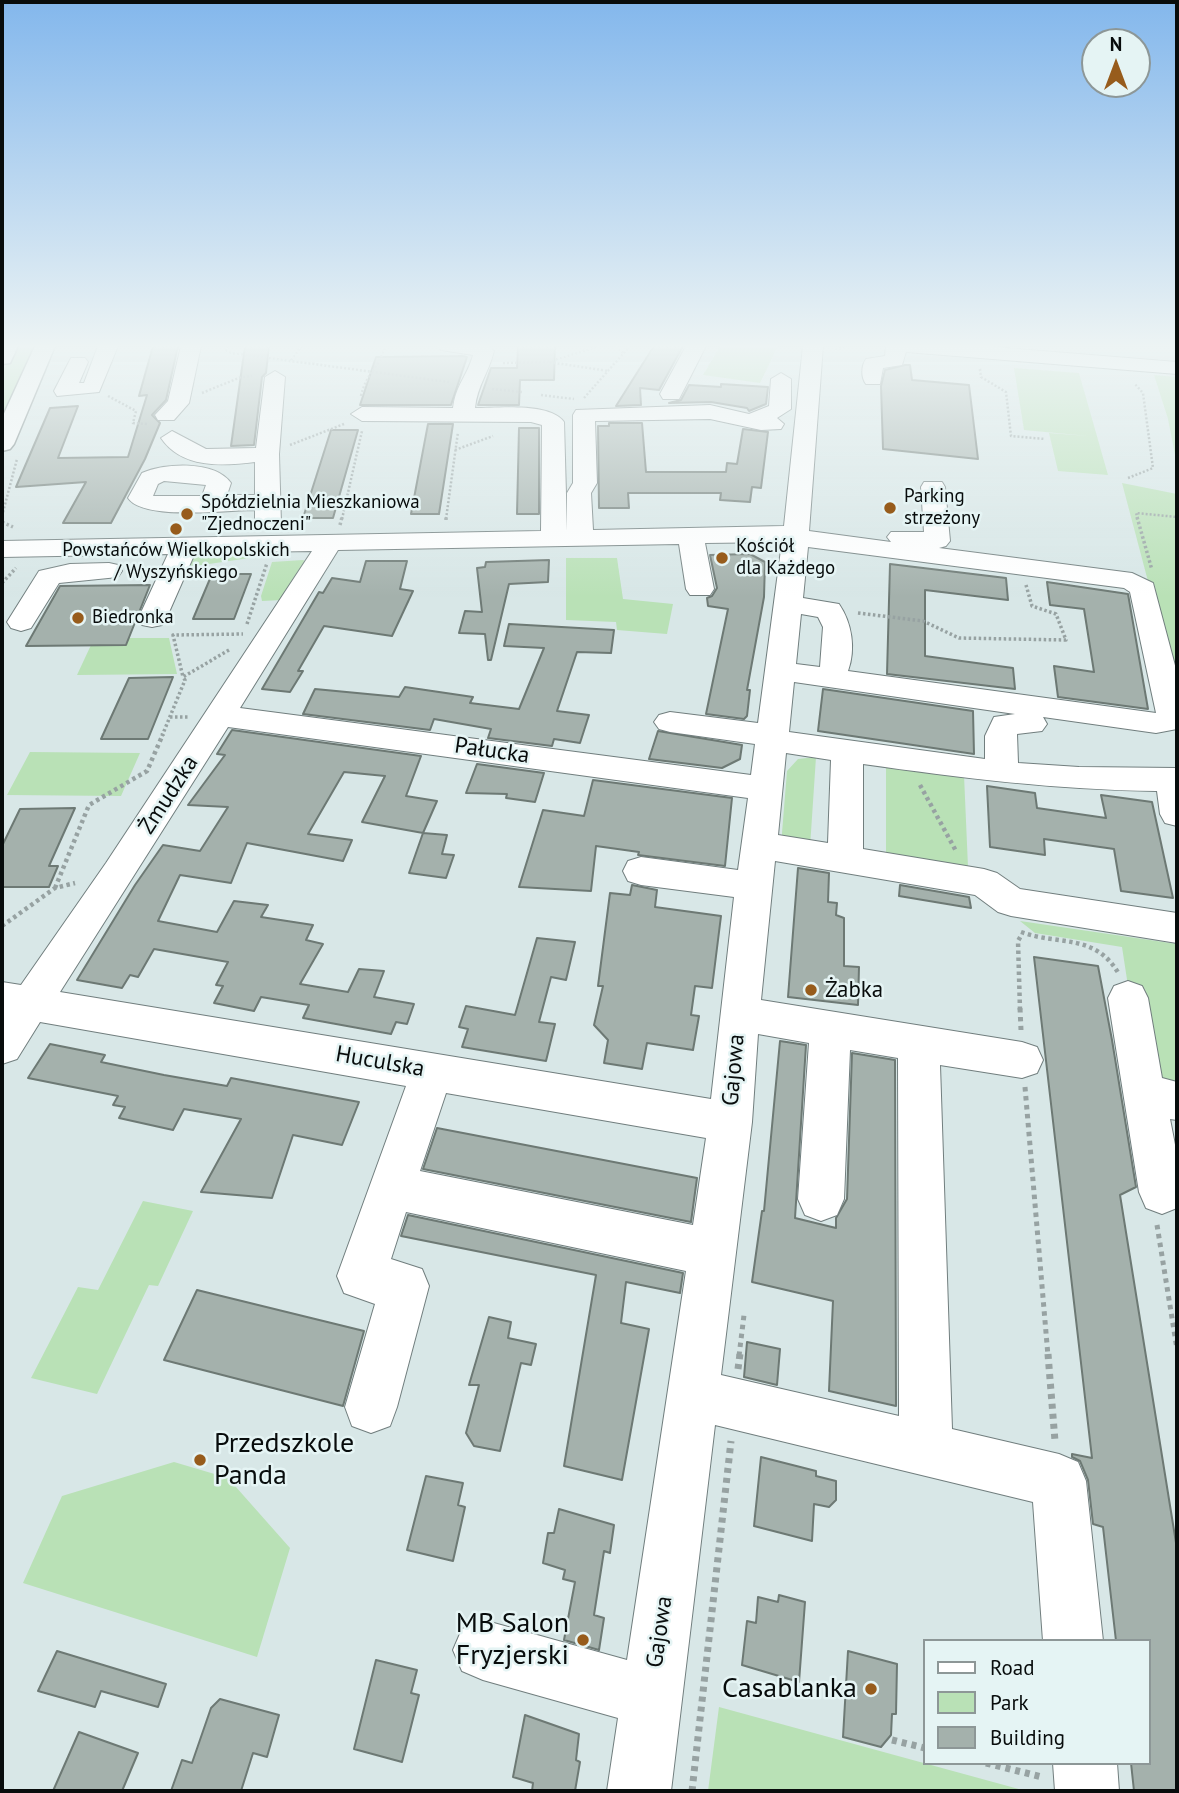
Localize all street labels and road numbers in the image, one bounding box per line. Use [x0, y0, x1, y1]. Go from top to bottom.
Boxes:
street label: Pałucka [453, 732, 531, 770]
street label: Żmudzka [133, 751, 205, 839]
street label: Gajowa [717, 1033, 751, 1107]
street label: Huculska [334, 1041, 426, 1083]
street label: Gajowa [641, 1594, 679, 1670]

